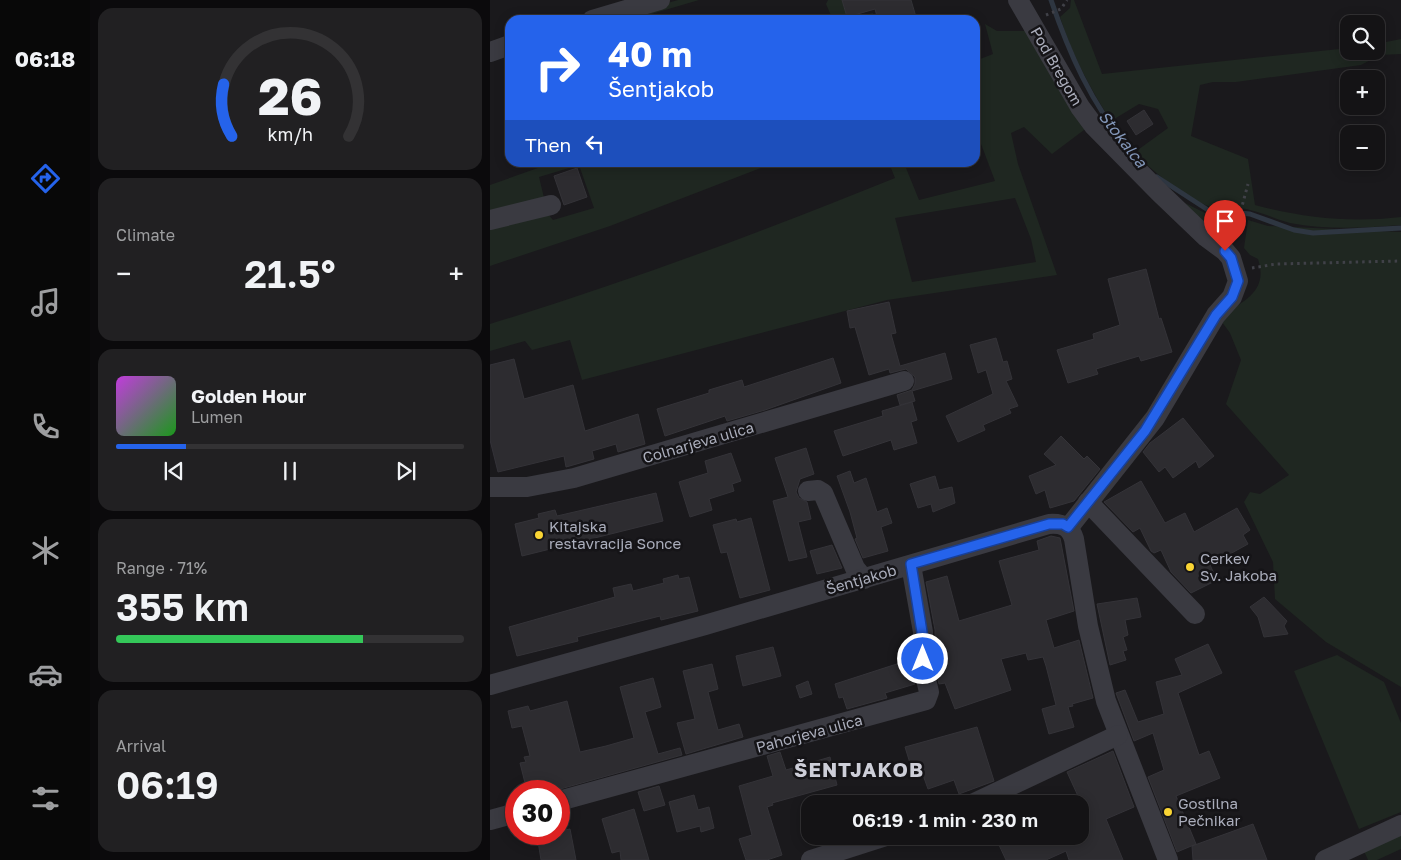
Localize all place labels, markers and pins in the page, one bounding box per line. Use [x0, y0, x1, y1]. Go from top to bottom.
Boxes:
pin [1204, 200, 1246, 251]
place label: Kitajska restavracija Sonce [549, 517, 682, 552]
marker: Kitajska restavracija Sonce [533, 529, 545, 541]
place label: Cerkev Sv. Jakoba [1200, 549, 1277, 584]
marker: Cerkev Sv. Jakoba [1184, 561, 1196, 573]
place label: Gostilna Pečnikar [1178, 794, 1241, 829]
marker: Gostilna Pečnikar [1162, 806, 1174, 818]

